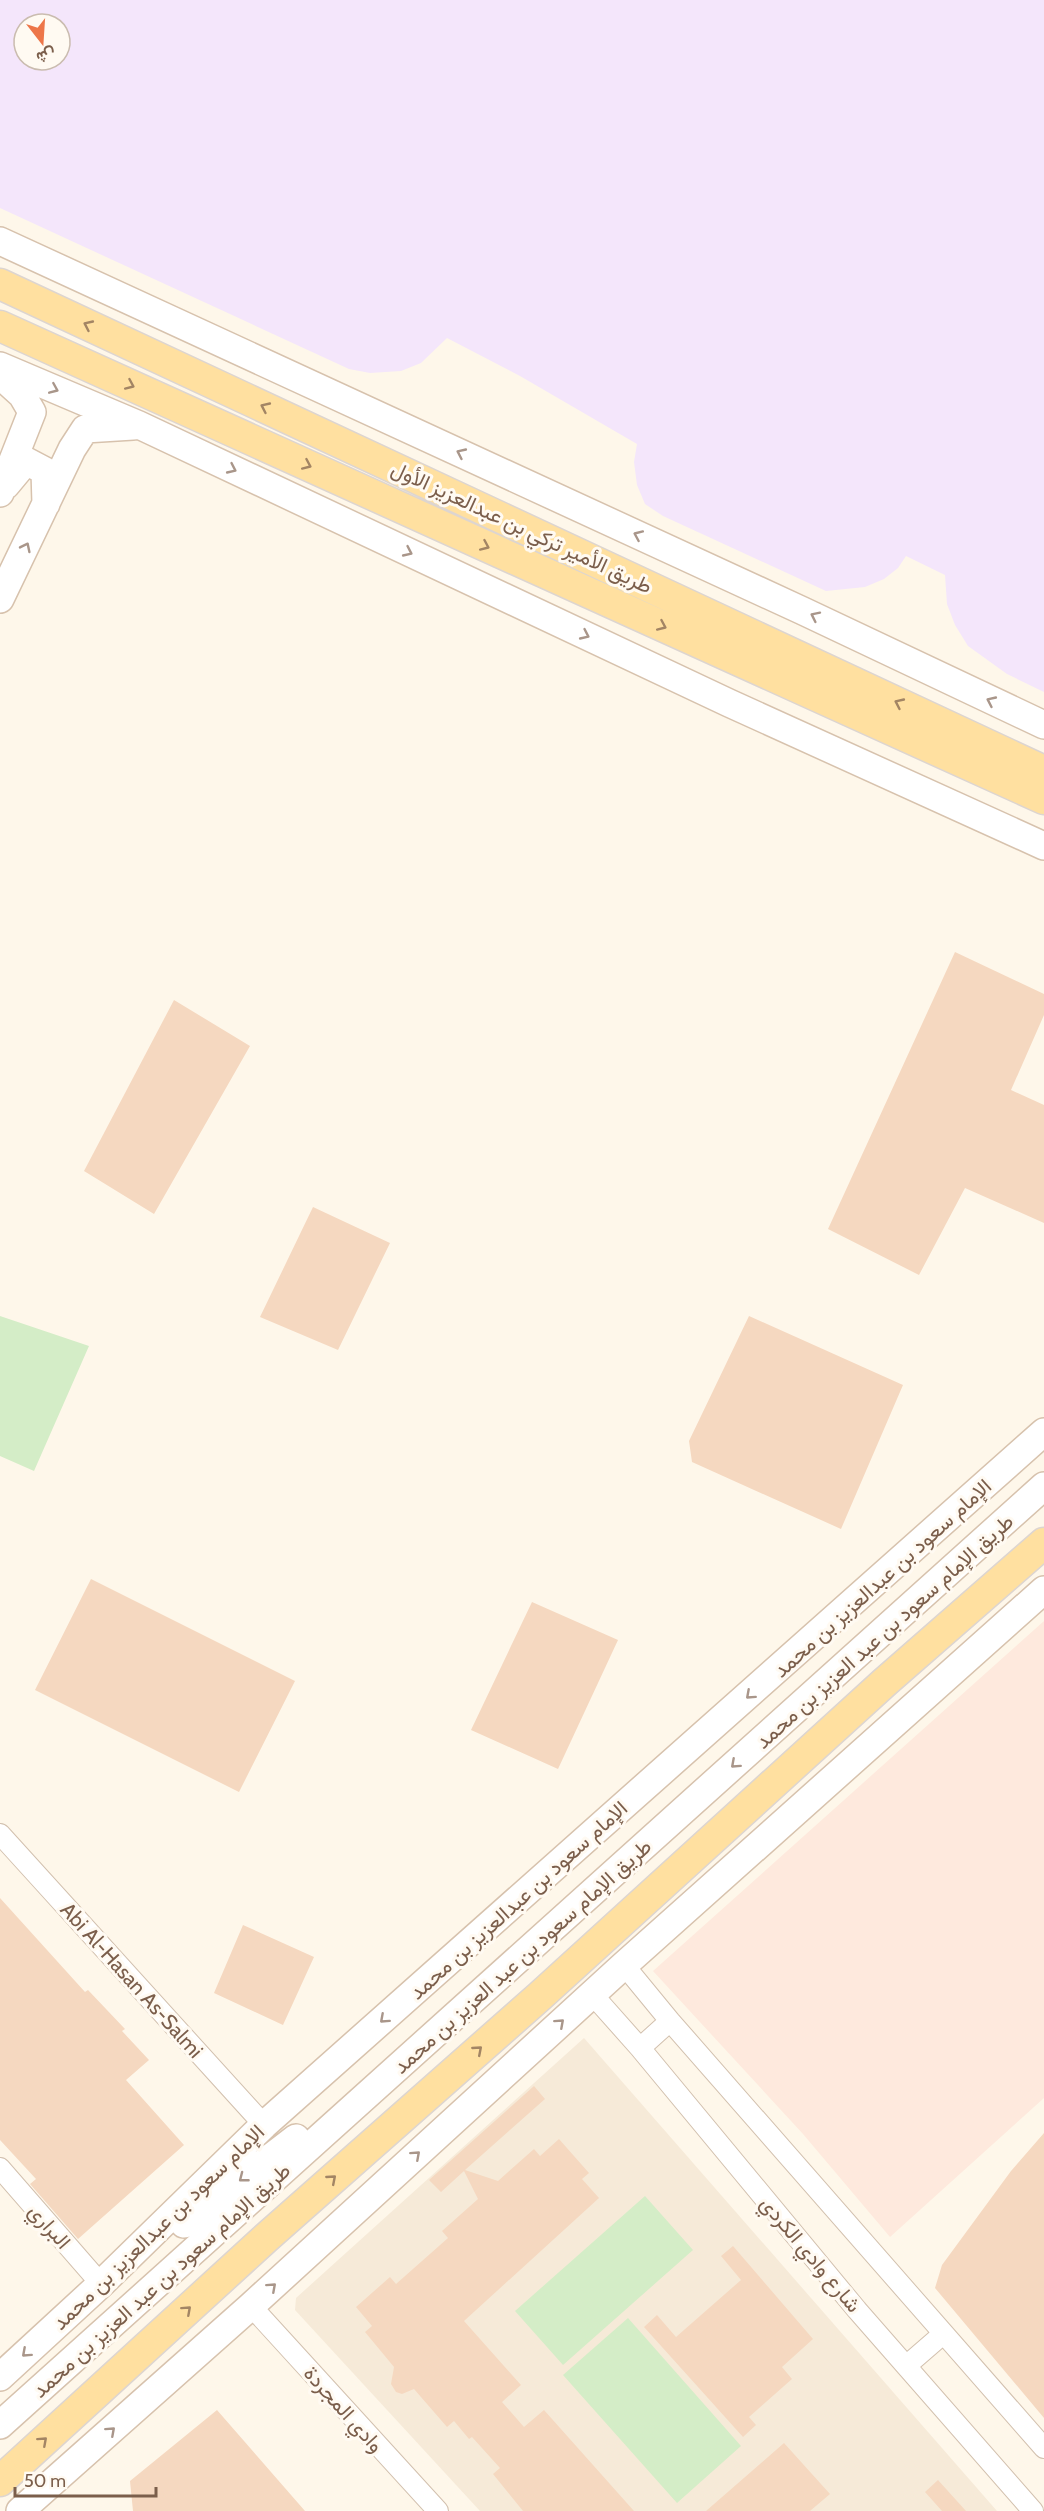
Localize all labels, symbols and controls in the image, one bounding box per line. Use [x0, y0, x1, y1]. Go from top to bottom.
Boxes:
north arrow [12, 12, 72, 72]
text: ش [34, 44, 58, 68]
one-way arrow [84, 320, 95, 332]
one-way arrow [123, 377, 134, 389]
one-way arrow [47, 382, 58, 394]
one-way arrow [261, 403, 272, 415]
one-way arrow [456, 449, 467, 461]
street label: طريق الأمير تركي بن عبدالعزيز الأول [386, 455, 656, 603]
one-way arrow [301, 458, 312, 470]
one-way arrow [225, 461, 236, 473]
one-way arrow [634, 530, 645, 542]
one-way arrow [478, 538, 489, 550]
one-way arrow [18, 542, 30, 553]
one-way arrow [402, 544, 413, 556]
one-way arrow [811, 612, 822, 624]
one-way arrow [656, 619, 667, 631]
one-way arrow [578, 627, 589, 639]
one-way arrow [987, 696, 998, 708]
one-way arrow [894, 698, 905, 710]
street label: الإمام سعود بن عبدالعزيز بن محمد [768, 1473, 998, 1684]
street label: طريق الإمام سعود بن عبد العزيز بن محمد [750, 1508, 1020, 1755]
one-way arrow [746, 1688, 757, 1699]
one-way arrow [731, 1757, 742, 1768]
street label: الإمام سعود بن عبدالعزيز بن محمد [404, 1795, 634, 2006]
street label: طريق الإمام سعود بن عبد العزيز بن محمد [388, 1833, 658, 2080]
street label: Abi Al-Hasan As-Salmi [56, 1897, 208, 2063]
one-way arrow [380, 2012, 391, 2023]
one-way arrow [553, 2019, 563, 2030]
one-way arrow [471, 2046, 482, 2057]
street label: الإمام سعود بن عبدالعزيز بن محمد [47, 2119, 271, 2336]
one-way arrow [409, 2151, 420, 2162]
street label: طريق الإمام سعود بن عبد العزيز بن محمد [27, 2157, 297, 2404]
one-way arrow [239, 2171, 250, 2182]
one-way arrow [325, 2175, 336, 2186]
street label: شارع وادي الكردي [751, 2191, 867, 2320]
street label: البراري [20, 2198, 76, 2257]
one-way arrow [265, 2283, 276, 2294]
one-way arrow [180, 2306, 191, 2317]
one-way arrow [22, 2346, 33, 2357]
street label: وادي المجردة [295, 2361, 389, 2461]
one-way arrow [104, 2427, 115, 2438]
one-way arrow [36, 2438, 47, 2449]
scale bar [15, 2460, 156, 2498]
text: 50 m [24, 2470, 66, 2492]

